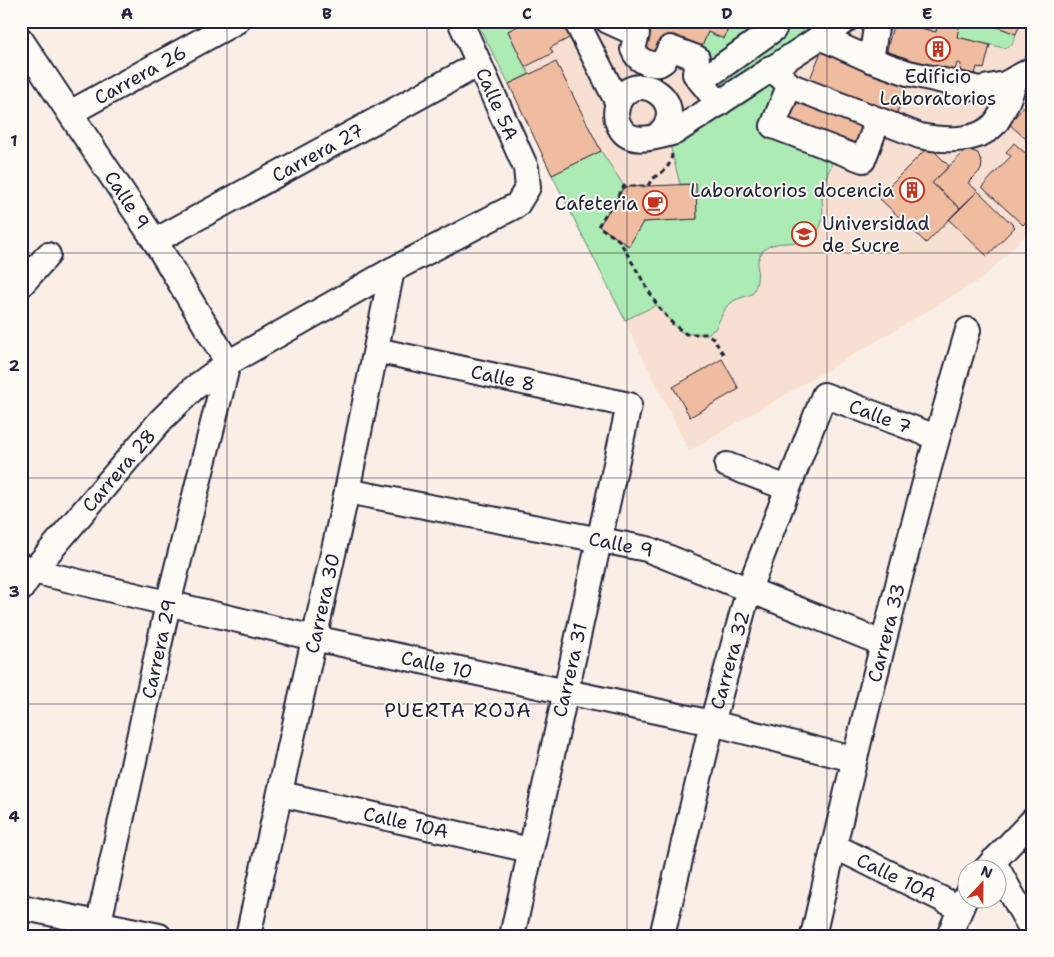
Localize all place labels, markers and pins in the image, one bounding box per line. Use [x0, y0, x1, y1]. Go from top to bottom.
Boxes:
building icon: Edificio Laboratorios [925, 36, 951, 62]
place label: Edificio Laboratorios [880, 64, 996, 111]
building icon: Laboratorios docencia [899, 177, 925, 203]
place label: Laboratorios docencia [690, 178, 894, 203]
cafe icon: Cafeteria [642, 190, 668, 216]
place label: Cafeteria [555, 191, 638, 216]
place label: Universidad de Sucre [822, 211, 930, 258]
school or university icon: Universidad de Sucre [791, 221, 817, 247]

